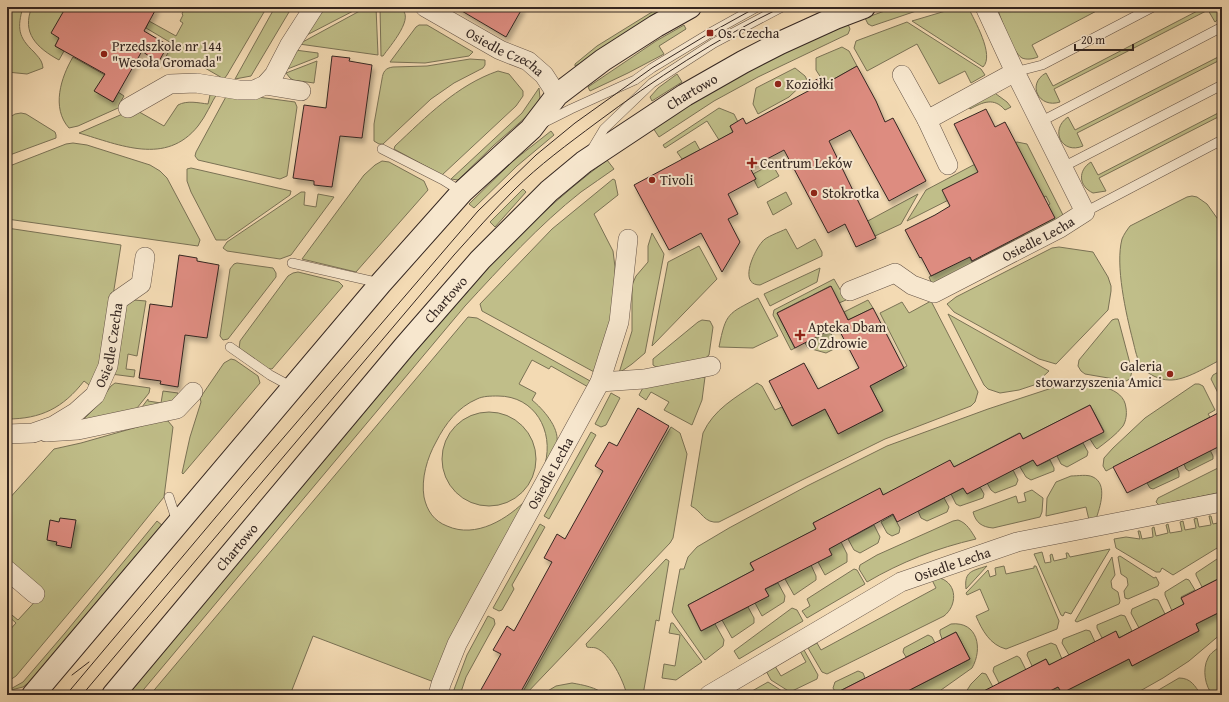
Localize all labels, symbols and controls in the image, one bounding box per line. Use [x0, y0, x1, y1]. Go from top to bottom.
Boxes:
street label: Osiedle Czecha [462, 23, 549, 81]
place label: Os. Czecha [718, 23, 780, 43]
scale bar [1075, 26, 1133, 52]
marker: Os. Czecha [705, 28, 715, 38]
text: 20 m [1081, 31, 1105, 48]
place label: Przedszkole nr 144 "Wesoła Gromada" [112, 36, 222, 72]
marker: Przedszkole nr 144 "Wesoła Gromada" [99, 49, 109, 59]
street label: Chartowo [662, 69, 721, 115]
place label: Koziołki [786, 74, 834, 94]
marker: Koziołki [773, 79, 783, 89]
place label: Centrum Leków [760, 153, 852, 173]
marker: Centrum Leków [747, 158, 757, 168]
place label: Tivoli [660, 170, 694, 190]
marker: Tivoli [647, 175, 657, 185]
place label: Stokrotka [822, 183, 880, 203]
marker: Stokrotka [809, 188, 819, 198]
street label: Osiedle Lecha [998, 211, 1079, 266]
street label: Chartowo [420, 271, 472, 327]
street label: Osiedle Czecha [90, 301, 128, 391]
place label: Apteka Dbam O Zdrowie [808, 317, 887, 353]
marker: Apteka Dbam O Zdrowie [795, 330, 805, 340]
place label: Galeria stowarzyszenia Amici [1036, 356, 1162, 392]
marker: Galeria stowarzyszenia Amici [1165, 369, 1175, 379]
street label: Osiedle Lecha [522, 433, 578, 513]
street label: Chartowo [211, 519, 263, 575]
street label: Osiedle Lecha [911, 542, 993, 587]

